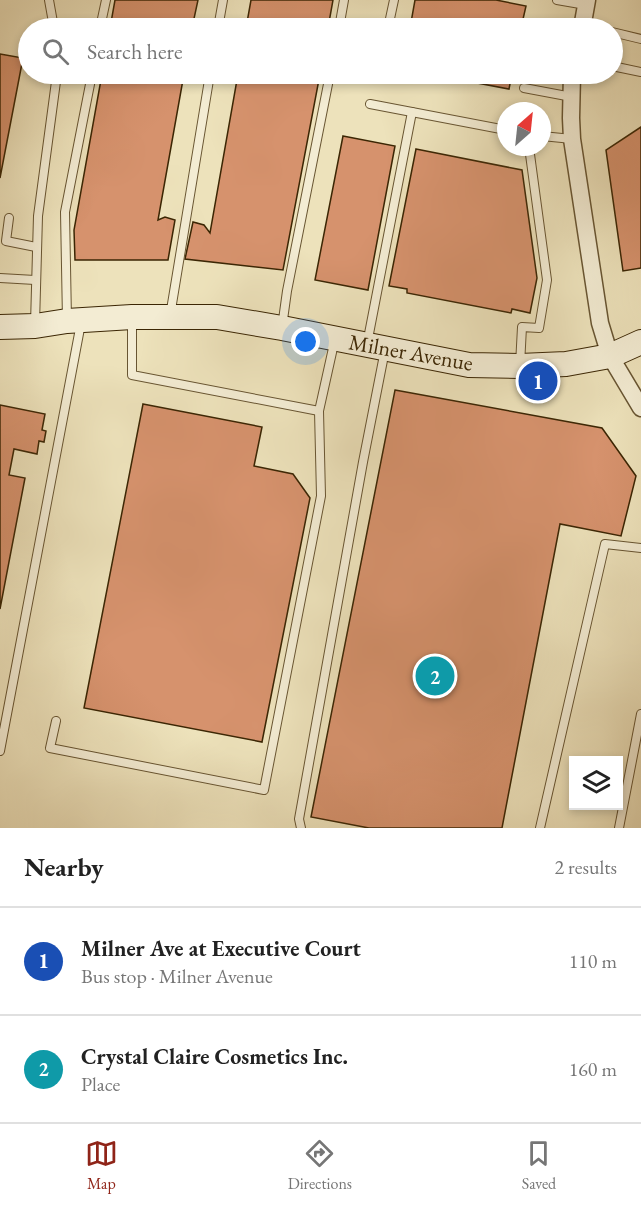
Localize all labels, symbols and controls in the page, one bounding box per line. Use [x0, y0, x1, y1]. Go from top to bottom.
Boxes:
search box [18, 18, 623, 84]
icon: search [39, 35, 72, 68]
text: Search here [87, 37, 182, 66]
north arrow [497, 102, 551, 156]
your location [291, 327, 320, 356]
street label: Milner Avenue [347, 327, 476, 378]
pin: 1 [518, 358, 558, 404]
pin: 2 [416, 654, 454, 698]
map controls [569, 756, 623, 810]
button: layers [569, 756, 623, 810]
text: Nearby [24, 850, 104, 884]
text: 2 results [554, 854, 617, 880]
text: Milner Ave at Executive Court [81, 934, 361, 963]
text: 1 [38, 948, 49, 974]
text: 110 m [569, 948, 617, 974]
text: Bus stop · Milner Avenue [81, 963, 273, 989]
text: Crystal Claire Cosmetics Inc. [81, 1042, 348, 1071]
text: 2 [38, 1056, 49, 1082]
text: 160 m [569, 1056, 617, 1082]
text: Place [81, 1071, 120, 1097]
tab: Map [85, 1137, 118, 1194]
tab: Directions [288, 1137, 352, 1194]
tab: Saved [522, 1137, 556, 1194]

